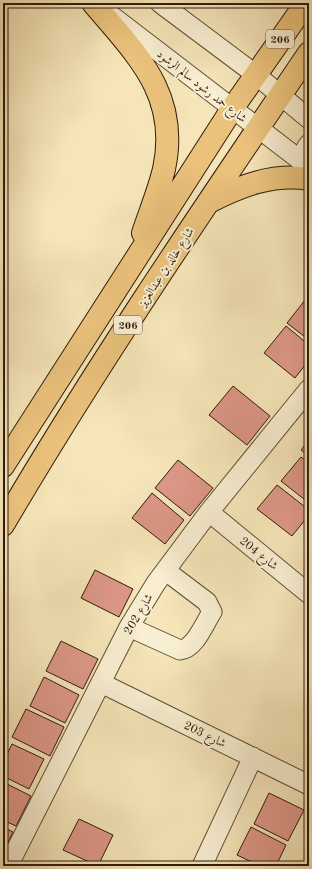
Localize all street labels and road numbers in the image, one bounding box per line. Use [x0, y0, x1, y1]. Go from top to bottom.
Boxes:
road number: 206 [266, 30, 294, 48]
street label: شارع حمد رشود سالم الرشود [152, 47, 249, 129]
street label: شارع خالد بن عبدالعزيز [136, 226, 200, 313]
road number: 206 [114, 316, 142, 334]
street label: شارع 204 [235, 535, 280, 576]
street label: شارع 202 [122, 592, 159, 639]
street label: شارع 203 [180, 720, 228, 754]

